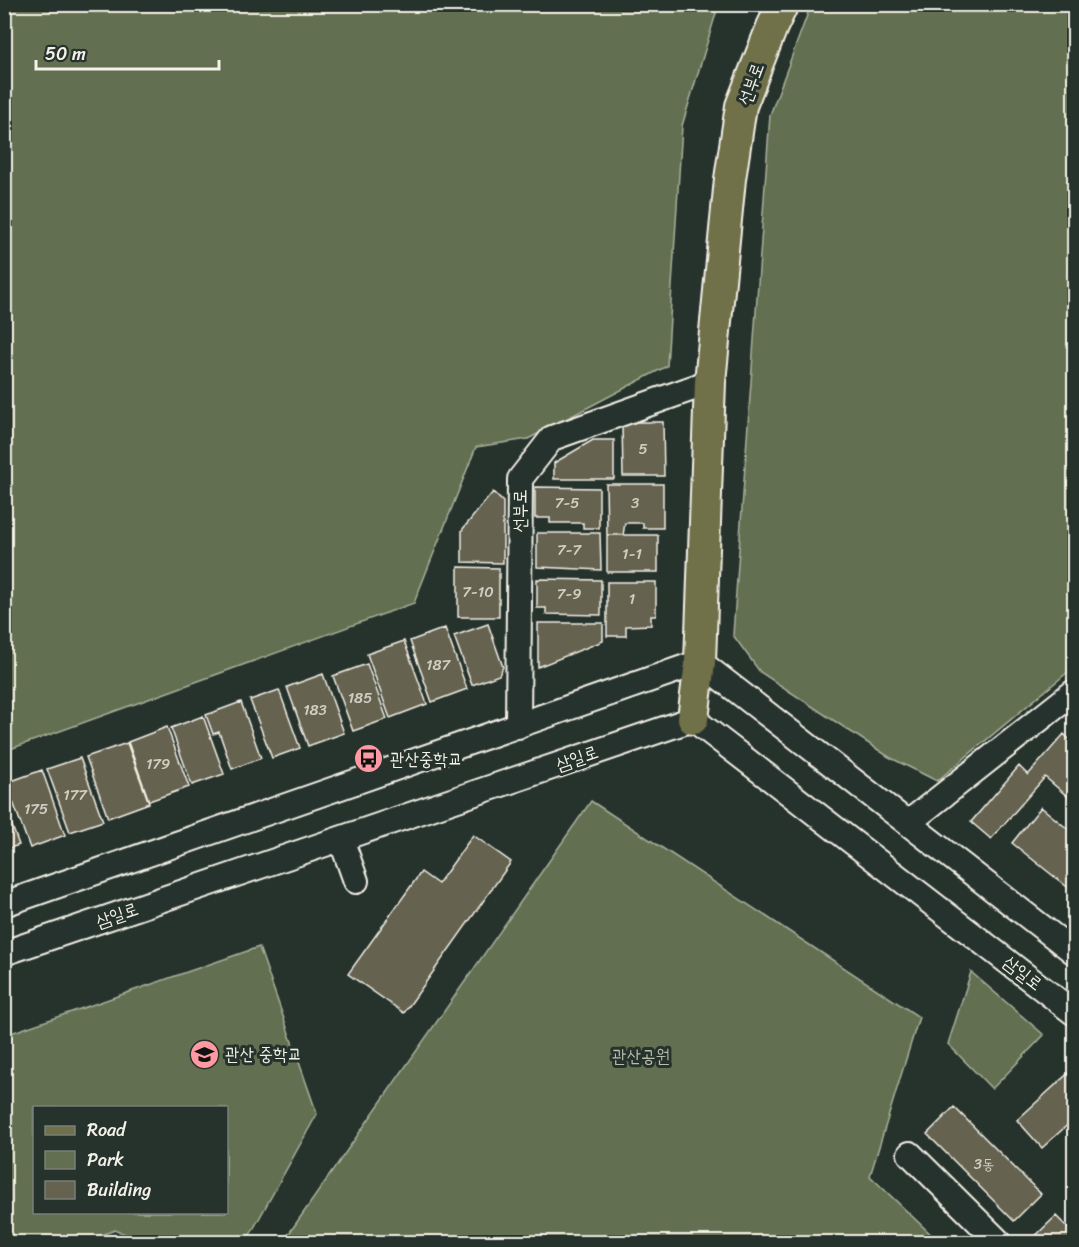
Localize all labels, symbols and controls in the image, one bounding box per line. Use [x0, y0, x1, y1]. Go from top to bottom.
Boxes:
scale bar [36, 33, 219, 71]
text: 50 m [45, 38, 86, 70]
street label: 선부로 [729, 58, 773, 110]
house number: 5 [638, 436, 648, 462]
street label: 선부로 [504, 489, 536, 533]
house number: 7-5 [555, 490, 579, 516]
house number: 3 [631, 490, 639, 516]
house number: 7-7 [557, 537, 582, 563]
house number: 1-1 [622, 541, 642, 567]
house number: 7-10 [462, 579, 494, 605]
house number: 7-9 [557, 581, 581, 607]
house number: 1 [629, 586, 635, 612]
house number: 187 [426, 652, 451, 678]
house number: 185 [348, 685, 372, 711]
house number: 183 [303, 697, 327, 723]
street label: 삼일로 [551, 736, 603, 780]
bus stop icon: 관산중학교 [353, 743, 385, 775]
place label: 관산중학교 [390, 743, 462, 775]
house number: 179 [146, 751, 170, 777]
house number: 177 [63, 782, 88, 808]
house number: 175 [24, 796, 48, 822]
street label: 삼일로 [91, 893, 143, 937]
street label: 삼일로 [996, 947, 1050, 999]
school or university icon: 관산 중학교 [188, 1038, 220, 1070]
place label: 관산 중학교 [225, 1038, 302, 1070]
park label: 관산공원 [612, 1040, 670, 1072]
legend [33, 1106, 228, 1214]
text: Road [87, 1114, 127, 1146]
text: Park [87, 1144, 124, 1176]
house number: 3동 [974, 1151, 994, 1177]
text: Building [87, 1174, 151, 1206]

